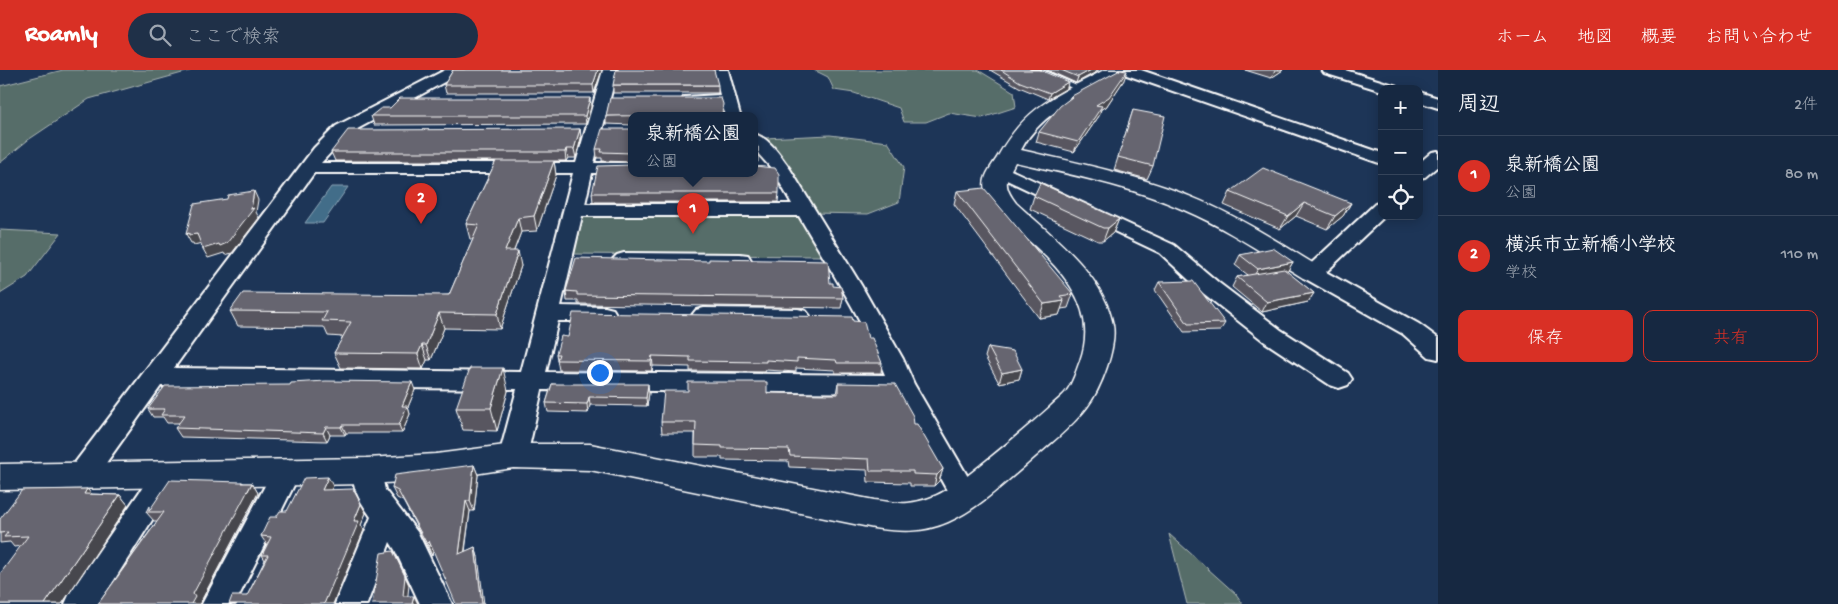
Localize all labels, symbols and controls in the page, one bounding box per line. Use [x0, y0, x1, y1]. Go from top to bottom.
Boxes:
search box [128, 13, 478, 58]
text: Roamly [25, 21, 98, 50]
icon: search [146, 21, 174, 49]
text: ここで検索 [186, 27, 281, 50]
text: ホーム [1496, 28, 1549, 49]
text: 地図 [1577, 28, 1613, 49]
text: 概要 [1641, 28, 1677, 49]
text: お問い合わせ [1705, 28, 1813, 49]
map controls [1378, 85, 1423, 220]
button: + [1378, 85, 1423, 130]
text: 周辺 [1458, 94, 1500, 119]
text: 2件 [1794, 97, 1818, 116]
popup [628, 112, 758, 177]
text: 泉新橋公園 [645, 124, 741, 147]
button: − [1378, 130, 1423, 175]
text: 公園 [645, 154, 678, 173]
text: 泉新橋公園 [1505, 155, 1600, 178]
text: 1 [1471, 166, 1477, 185]
text: 80 m [1785, 166, 1818, 185]
button: locate [1378, 175, 1423, 220]
pin: 2 [405, 183, 437, 224]
text: 公園 [1505, 185, 1537, 204]
pin: 1 [677, 193, 709, 234]
text: 横浜市立新橋小学校 [1505, 235, 1676, 258]
text: 2 [1470, 246, 1478, 265]
text: 110 m [1781, 246, 1818, 265]
text: 学校 [1505, 265, 1537, 284]
button: 保存 [1458, 310, 1633, 362]
button: 共有 [1643, 310, 1818, 362]
your location [587, 360, 613, 386]

